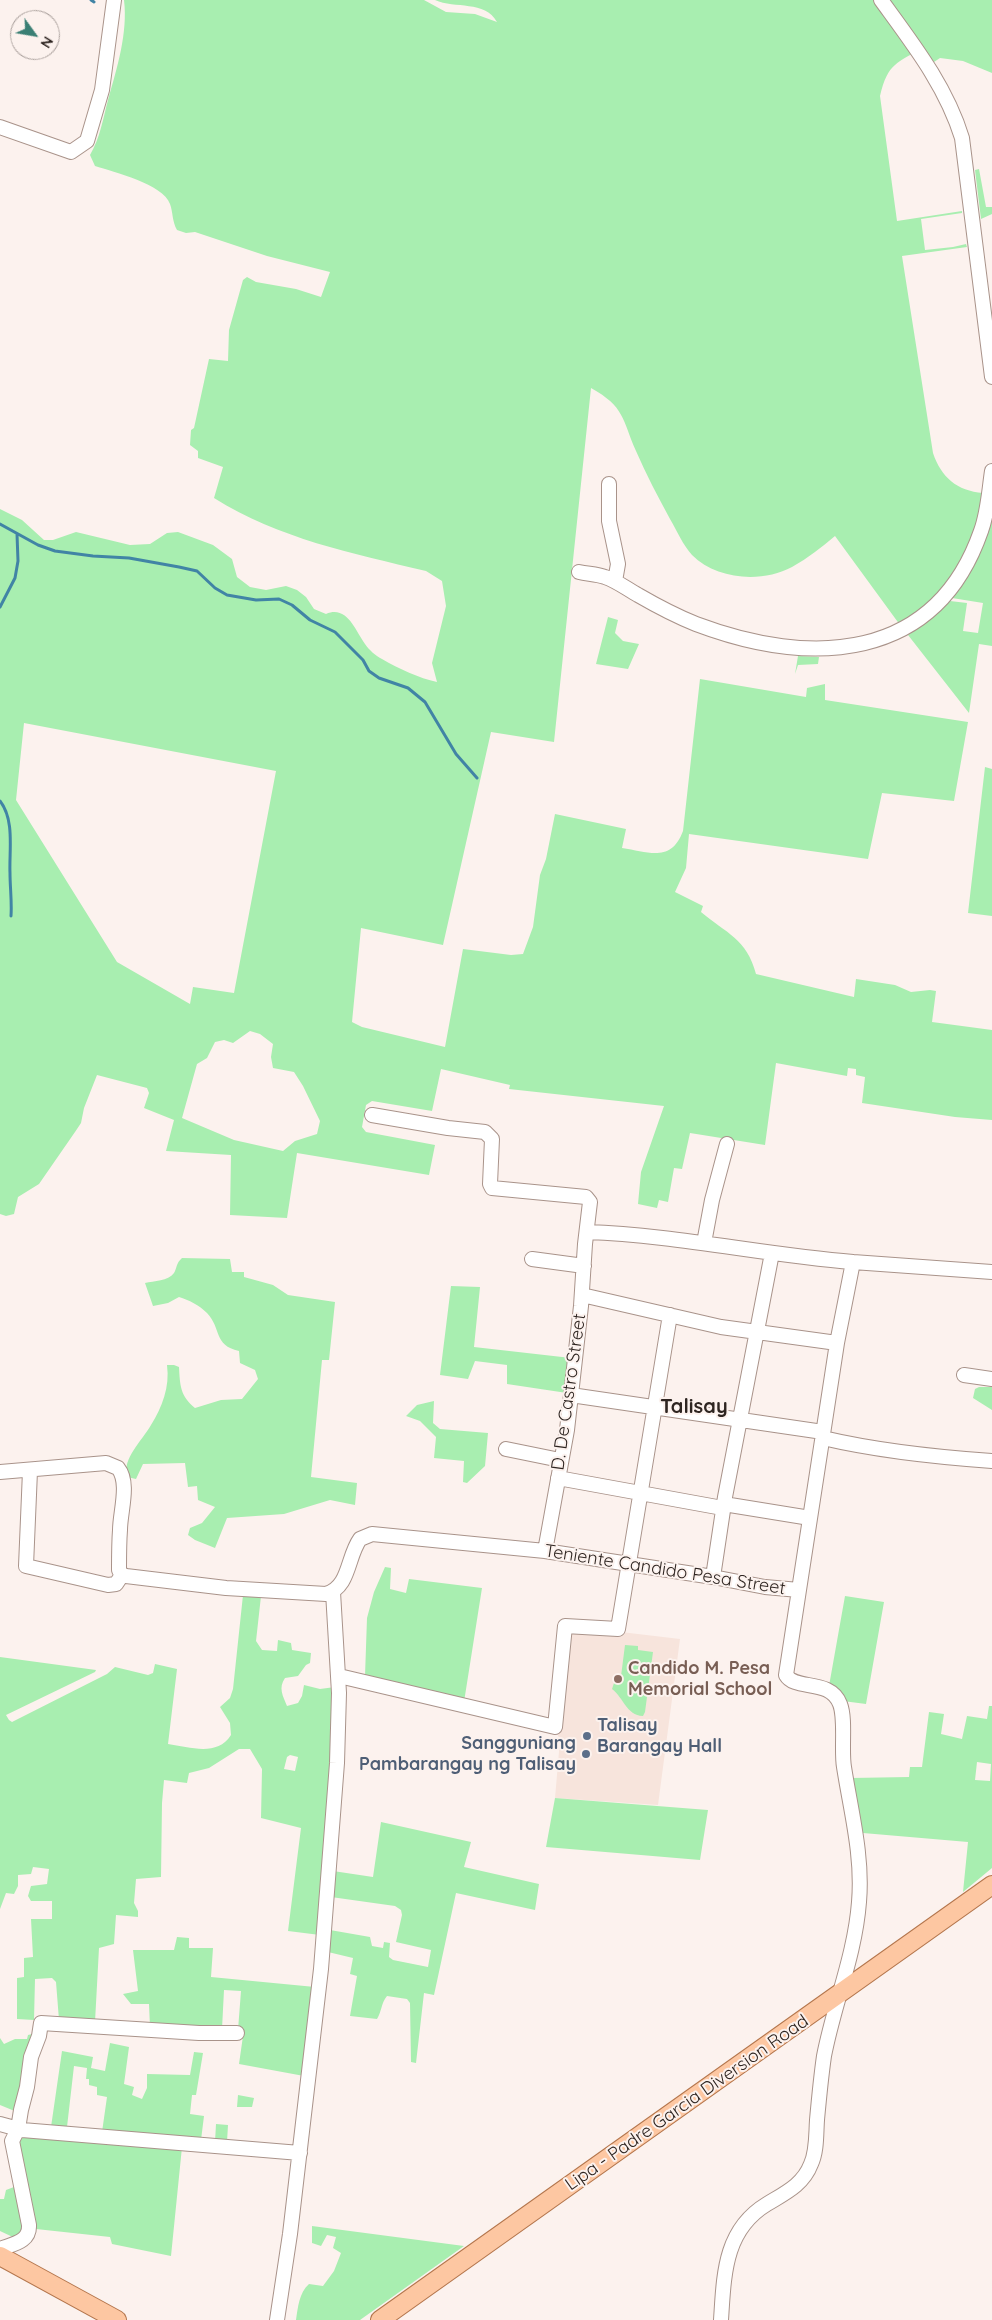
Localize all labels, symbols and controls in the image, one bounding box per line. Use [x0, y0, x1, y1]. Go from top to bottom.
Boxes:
north arrow [10, 10, 60, 60]
text: N [37, 33, 57, 52]
street label: D. De Castro Street [547, 1312, 591, 1472]
district label: Talisay [660, 1395, 728, 1419]
street label: Teniente Candido Pesa Street [543, 1540, 787, 1600]
place label: Candido M. Pesa Memorial School [628, 1658, 772, 1700]
marker: Candido M. Pesa Memorial School [612, 1673, 624, 1685]
place label: Talisay Barangay Hall [597, 1715, 722, 1758]
marker: Talisay Barangay Hall [581, 1730, 593, 1742]
place label: Sangguniang Pambarangay ng Talisay [359, 1733, 576, 1776]
marker: Sangguniang Pambarangay ng Talisay [580, 1748, 592, 1760]
street label: Lipa - Padre Garcia Diversion Road [561, 2010, 813, 2196]

